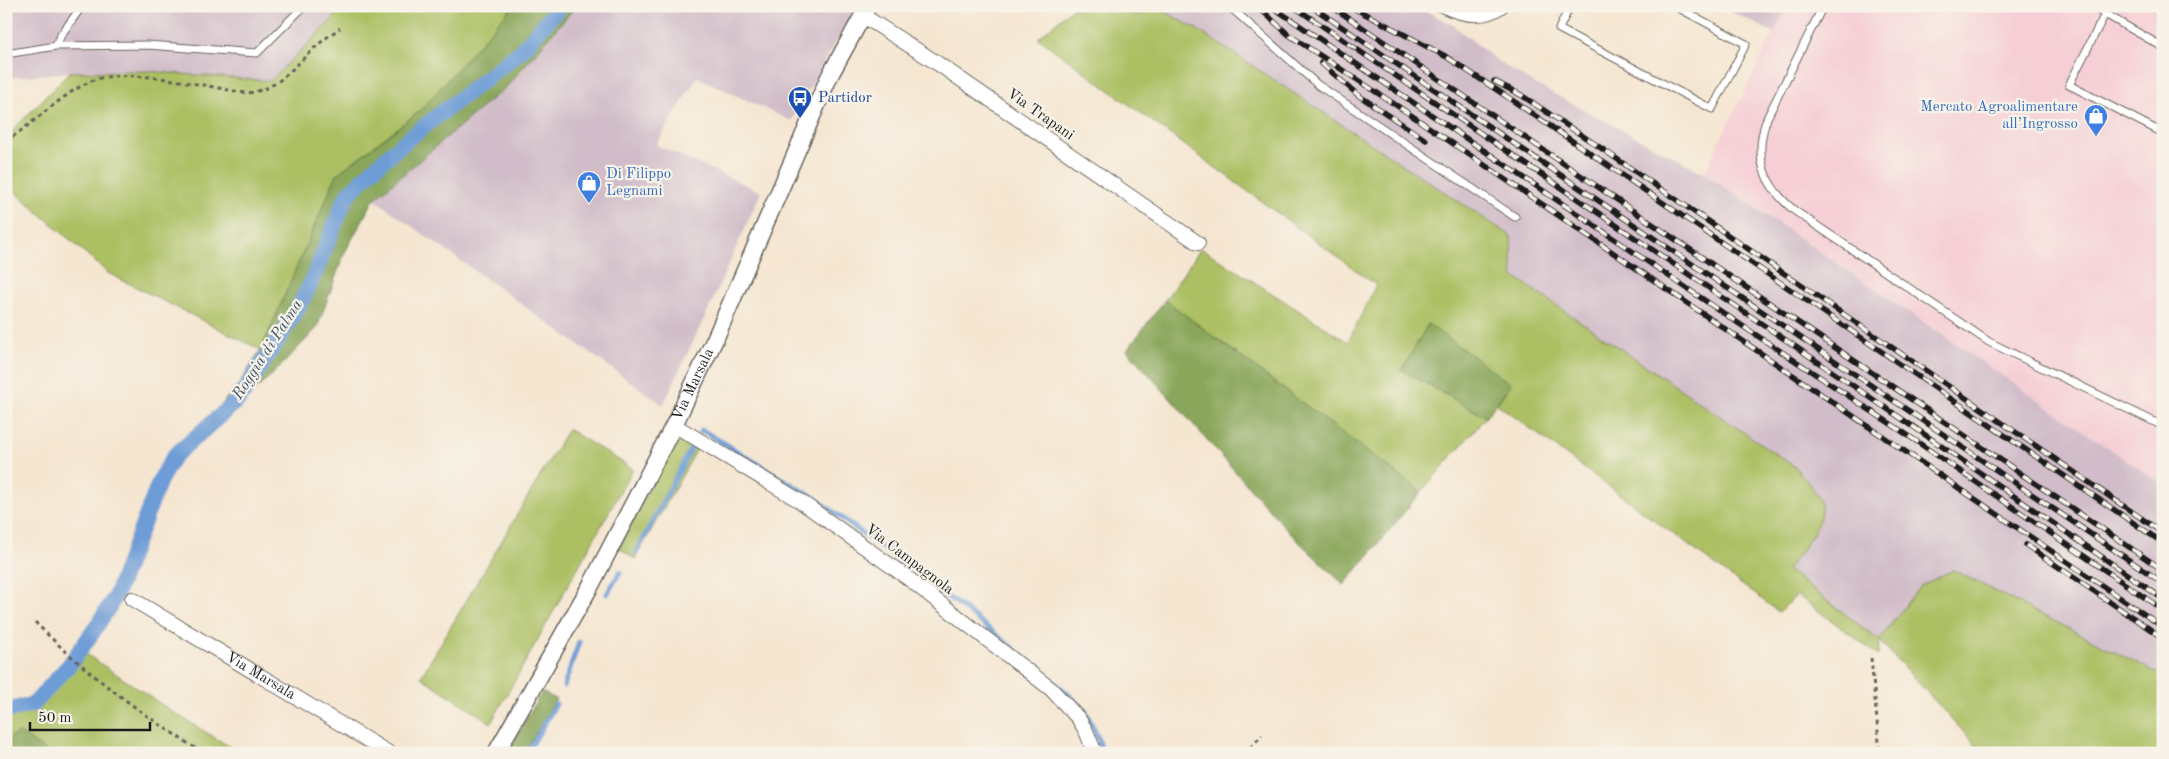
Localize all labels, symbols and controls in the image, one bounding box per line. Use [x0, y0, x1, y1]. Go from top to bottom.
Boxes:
bus stop icon: Partidor [787, 85, 813, 119]
street label: Via Trapani [1004, 86, 1076, 144]
place label: Partidor [818, 91, 872, 106]
place label: Mercato Agroalimentare all’Ingrosso [1920, 100, 2078, 132]
shop icon: Mercato Agroalimentare all’Ingrosso [2083, 103, 2109, 137]
place label: Di Filippo Legnami [606, 167, 671, 199]
shop icon: Di Filippo Legnami [576, 170, 602, 204]
water label: Roggia di Palma [229, 297, 306, 404]
street label: Via Marsala [670, 346, 717, 423]
street label: Via Campagnola [862, 522, 956, 598]
street label: Via Marsala [223, 650, 299, 703]
scale bar [30, 699, 150, 731]
text: 50 m [38, 711, 72, 726]

